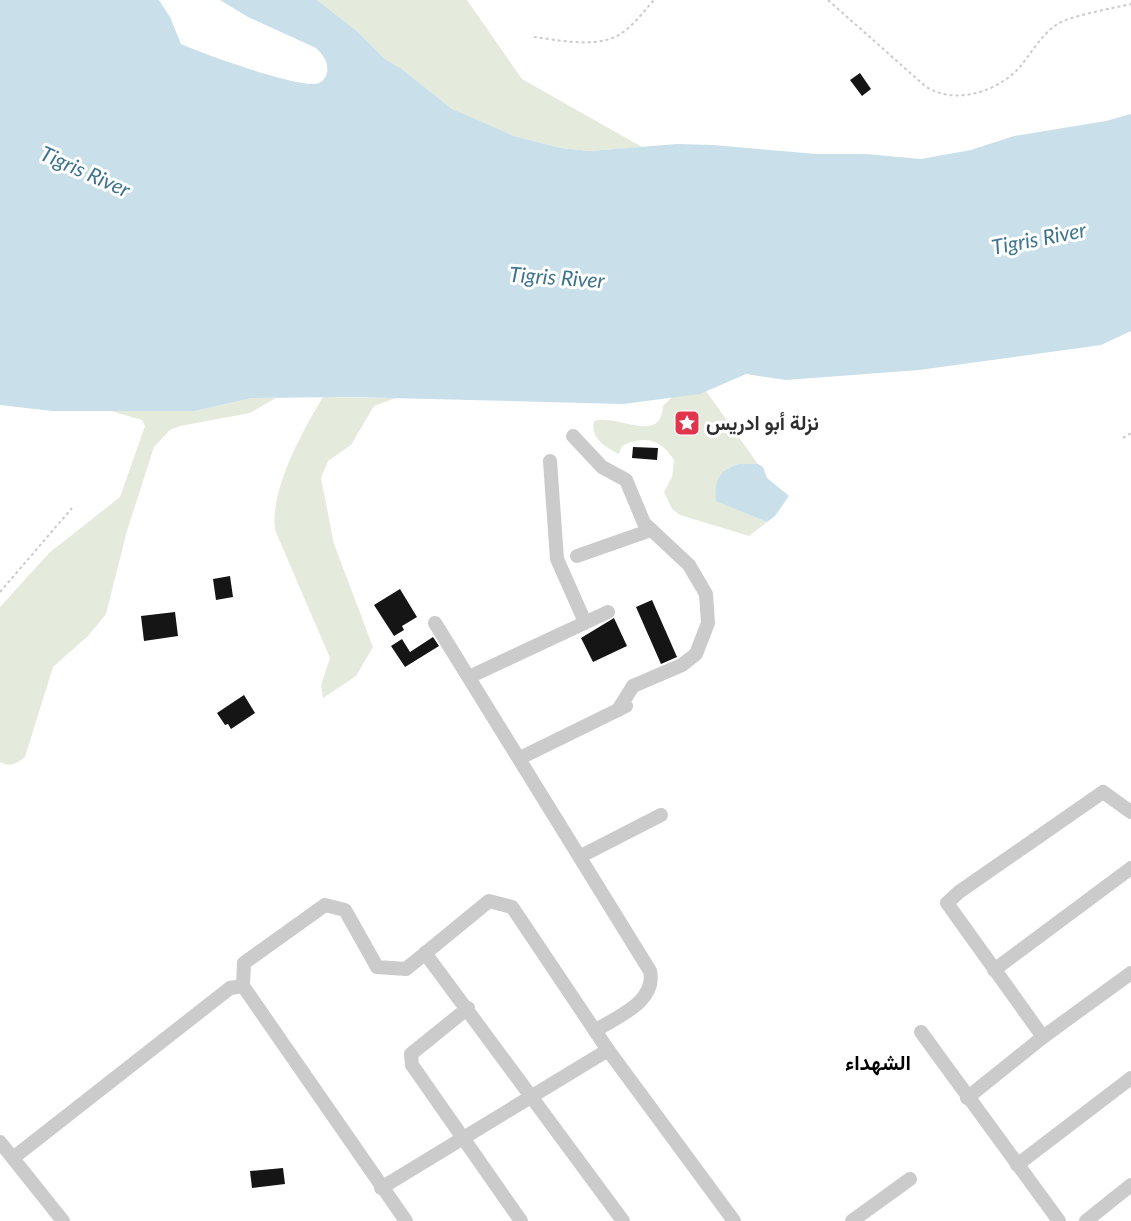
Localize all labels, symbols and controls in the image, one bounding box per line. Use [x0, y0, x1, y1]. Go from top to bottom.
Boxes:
water label: Tigris River [37, 140, 135, 202]
water label: Tigris River [989, 216, 1089, 259]
water label: Tigris River [508, 261, 607, 292]
place icon: نزلة أبو ادريس [672, 408, 702, 438]
place label: نزلة أبو ادريس [706, 410, 819, 436]
district label: الشهداء [845, 1049, 911, 1076]

